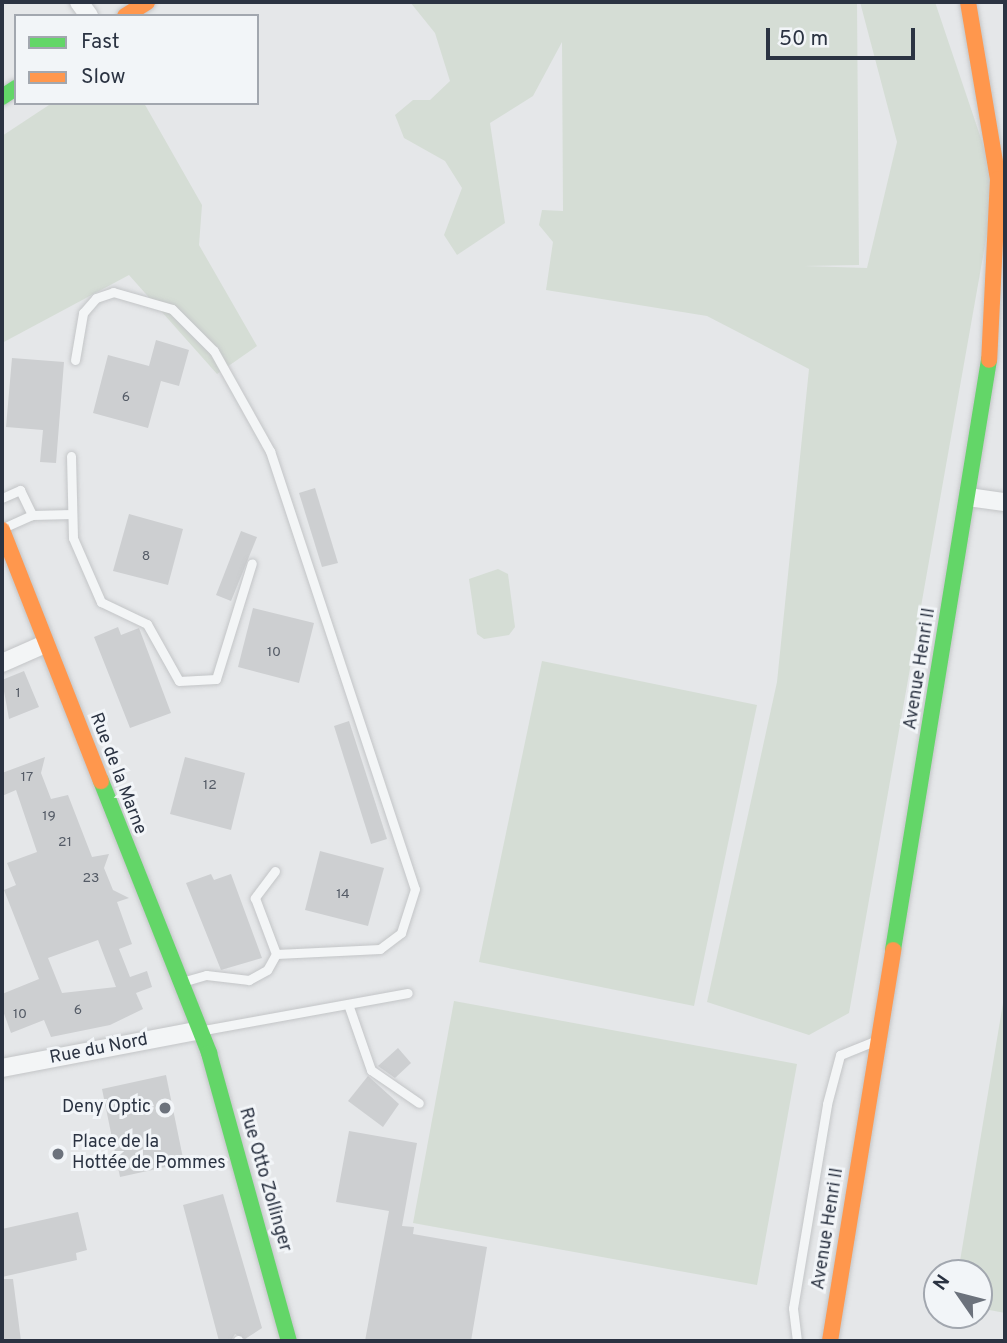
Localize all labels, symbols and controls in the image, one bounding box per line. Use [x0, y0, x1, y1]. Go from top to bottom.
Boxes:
legend [14, 14, 259, 105]
scale bar [769, 14, 918, 58]
text: 50 m [779, 26, 828, 53]
text: Fast [81, 29, 120, 56]
text: Slow [81, 64, 126, 91]
house number: 6 [122, 390, 130, 406]
house number: 8 [142, 549, 150, 565]
street label: Avenue Henri II [901, 607, 941, 731]
house number: 10 [267, 645, 281, 661]
house number: 1 [15, 686, 21, 702]
street label: Rue de la Marne [84, 710, 150, 838]
house number: 17 [21, 770, 33, 786]
house number: 12 [203, 778, 217, 794]
house number: 19 [42, 809, 56, 825]
house number: 21 [58, 835, 72, 851]
house number: 23 [83, 871, 99, 887]
house number: 14 [336, 887, 350, 903]
house number: 6 [74, 1003, 82, 1019]
house number: 10 [13, 1007, 27, 1023]
street label: Rue du Nord [48, 1030, 150, 1070]
place label: Deny Optic [62, 1097, 151, 1119]
marker: Deny Optic [157, 1100, 173, 1116]
street label: Rue Otto Zollinger [233, 1105, 295, 1255]
place label: Place de la Hottée de Pommes [72, 1133, 226, 1176]
marker: Place de la Hottée de Pommes [50, 1146, 66, 1162]
street label: Avenue Henri II [809, 1167, 849, 1291]
north arrow [923, 1259, 993, 1329]
text: N [929, 1271, 956, 1296]

